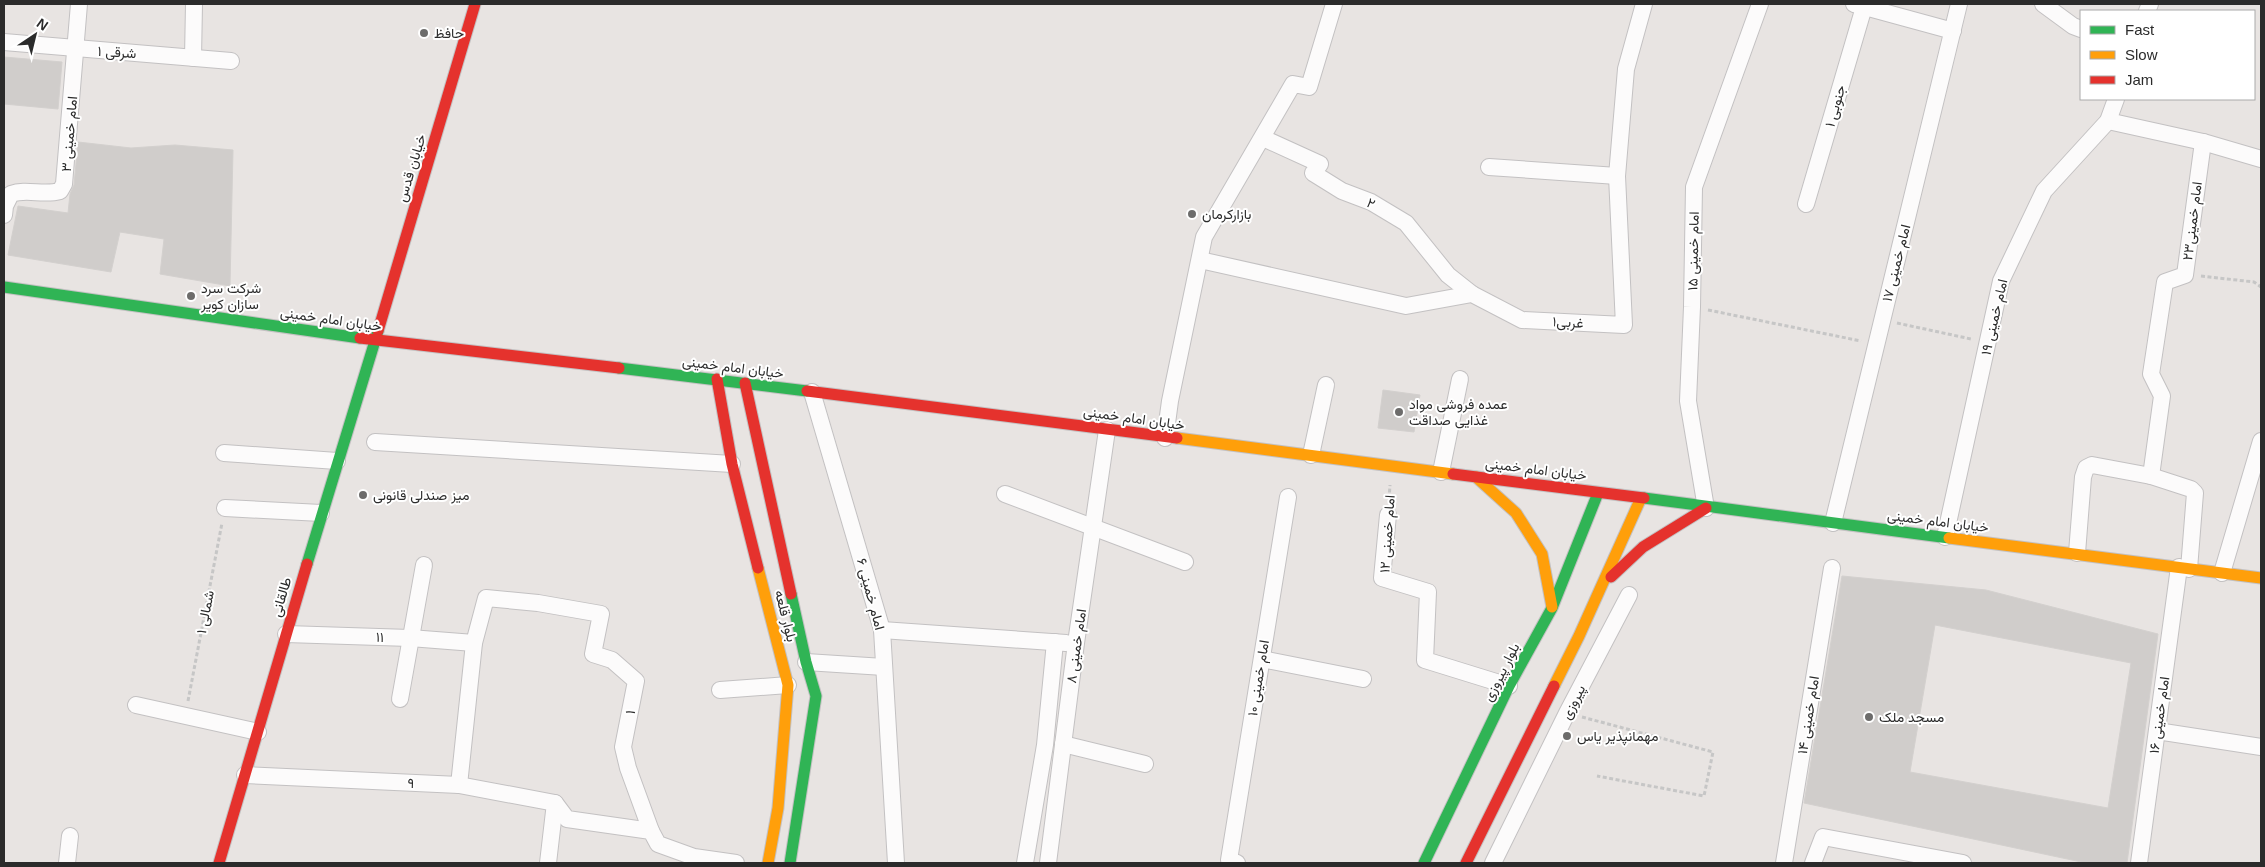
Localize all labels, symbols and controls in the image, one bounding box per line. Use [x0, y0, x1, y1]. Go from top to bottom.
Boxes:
north arrow [10, 10, 60, 60]
legend [2080, 10, 2255, 100]
text: N [34, 15, 51, 34]
text: Fast [2125, 21, 2155, 38]
place label: حافظ [434, 25, 464, 41]
marker: حافظ [418, 27, 430, 39]
street label: شرقی ۱ [97, 43, 137, 62]
text: Slow [2125, 46, 2158, 63]
text: Jam [2125, 71, 2153, 88]
street label: ۱ جنوبی [1821, 83, 1850, 129]
street label: امام خمینی ۳ [58, 95, 81, 173]
street label: خیابان قدس [393, 132, 430, 204]
street label: امام خمینی۲۳ [2179, 181, 2206, 262]
street label: ۲ [1364, 194, 1378, 212]
place label: بازارکرمان [1202, 206, 1252, 223]
marker: بازارکرمان [1186, 208, 1198, 220]
street label: امام خمینی ۱۵ [1684, 211, 1703, 291]
street label: امام خمینی ۱۷ [1879, 223, 1914, 304]
street label: امام خمینی ۱۹ [1977, 277, 2011, 357]
place label: شرکت سرد سازان کویر [200, 280, 261, 313]
marker: شرکت سرد سازان کویر [185, 290, 197, 302]
street label: خیابان امام خمینی [279, 304, 383, 335]
street label: غربی۱ [1552, 313, 1584, 332]
street label: خیابان امام خمینی [681, 353, 785, 382]
place label: عمده فروشی مواد غذایی صداقت [1409, 396, 1508, 429]
street label: خیابان امام خمینی [1082, 403, 1186, 434]
marker: عمده فروشی مواد غذایی صداقت [1393, 406, 1405, 418]
street label: خیابان امام خمینی [1484, 455, 1588, 484]
place label: میز صندلی قانونی [373, 487, 470, 504]
marker: میز صندلی قانونی [357, 489, 369, 501]
street label: امام خمینی ۱۲ [1376, 494, 1399, 574]
street label: خیابان امام خمینی [1886, 507, 1990, 536]
street label: امام خمینی ۶ [853, 556, 888, 632]
street label: طالقانی [268, 575, 295, 619]
street label: بلوار قلعه [771, 588, 800, 644]
street label: ۱ شمالی [193, 589, 218, 635]
street label: امام خمینی ۸ [1063, 608, 1090, 684]
street label: ۱۱ [376, 629, 384, 645]
street label: امام خمینی ۱۰ [1244, 639, 1273, 717]
street label: بلوار پیروزی [1480, 640, 1524, 705]
street label: امام خمینی ۱۴ [1794, 675, 1823, 755]
street label: امام خمینی ۱۶ [2146, 675, 2173, 755]
street label: پیروزی [1558, 682, 1590, 723]
street label: ۱ [622, 708, 638, 716]
place label: مسجد ملک [1879, 709, 1944, 726]
marker: مسجد ملک [1863, 711, 1875, 723]
place label: مهمانپذیر یاس [1577, 728, 1658, 746]
marker: مهمانپذیر یاس [1561, 730, 1573, 742]
street label: ۹ [407, 775, 415, 791]

